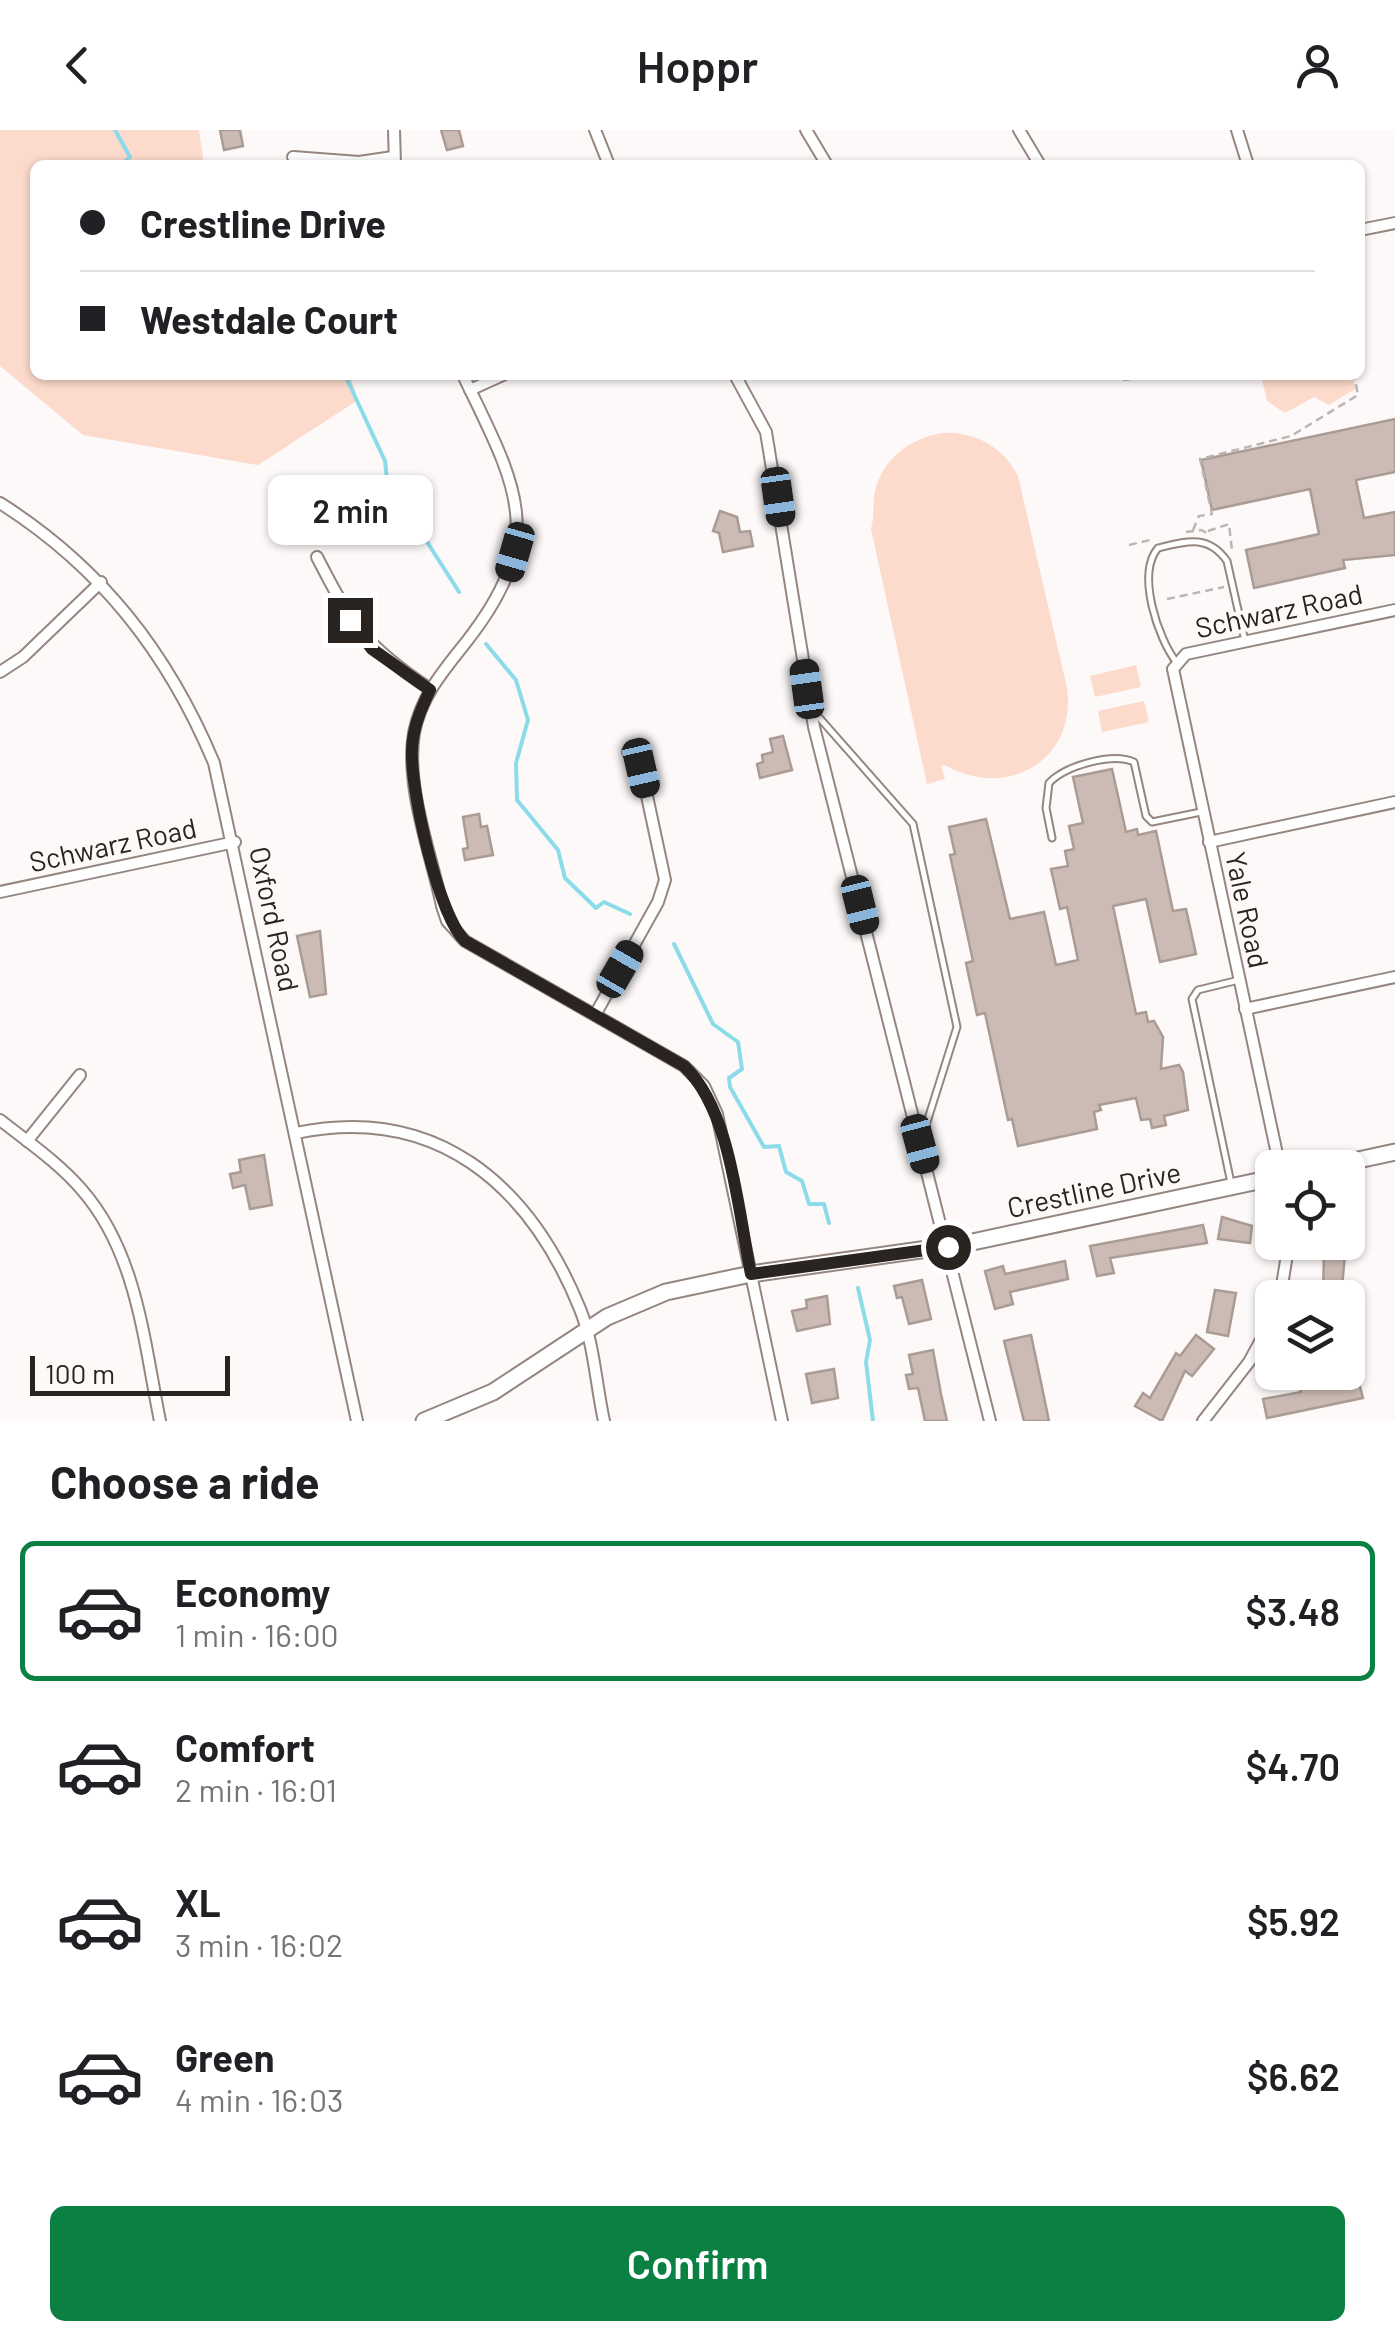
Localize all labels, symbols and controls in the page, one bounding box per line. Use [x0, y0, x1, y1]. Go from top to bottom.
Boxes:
icon: back [50, 38, 105, 93]
text: Hoppr [637, 38, 758, 92]
icon: person [1290, 38, 1345, 93]
text: Crestline Drive [140, 200, 386, 246]
text: Westdale Court [140, 296, 398, 342]
car [759, 465, 797, 529]
callout: 2 min [268, 475, 432, 545]
text: 2 min [312, 491, 389, 529]
car [492, 519, 538, 585]
street label: Schwarz Road [1192, 576, 1366, 644]
route end [328, 598, 373, 643]
car [788, 657, 826, 721]
car [620, 735, 662, 801]
street label: Schwarz Road [26, 810, 200, 878]
street label: Oxford Road [243, 843, 307, 994]
street label: Yale Road [1219, 849, 1277, 971]
car [838, 872, 882, 938]
car [592, 936, 648, 1002]
car [898, 1111, 942, 1177]
map controls [1255, 1150, 1365, 1390]
button: locate [1255, 1150, 1365, 1260]
street label: Crestline Drive [1004, 1154, 1184, 1224]
route start [926, 1225, 971, 1270]
button: layers [1255, 1280, 1365, 1390]
scale bar [30, 1351, 230, 1396]
text: 100 m [45, 1356, 115, 1390]
text: Choose a ride [50, 1454, 320, 1508]
icon: car [55, 1566, 145, 1656]
text: Economy [175, 1569, 330, 1615]
text: $3.48 [1245, 1588, 1340, 1634]
text: 1 min · 16:00 [175, 1615, 339, 1653]
icon: car [55, 1721, 145, 1811]
text: Comfort [175, 1724, 315, 1770]
text: $4.70 [1246, 1743, 1340, 1789]
text: 2 min · 16:01 [175, 1770, 337, 1808]
icon: car [55, 1876, 145, 1966]
text: XL [175, 1879, 221, 1925]
text: $5.92 [1247, 1898, 1340, 1944]
text: 3 min · 16:02 [175, 1925, 343, 1963]
icon: car [55, 2031, 145, 2121]
text: Green [175, 2034, 275, 2080]
text: $6.62 [1247, 2053, 1340, 2099]
text: 4 min · 16:03 [175, 2080, 344, 2118]
button: Confirm [50, 2206, 1345, 2321]

